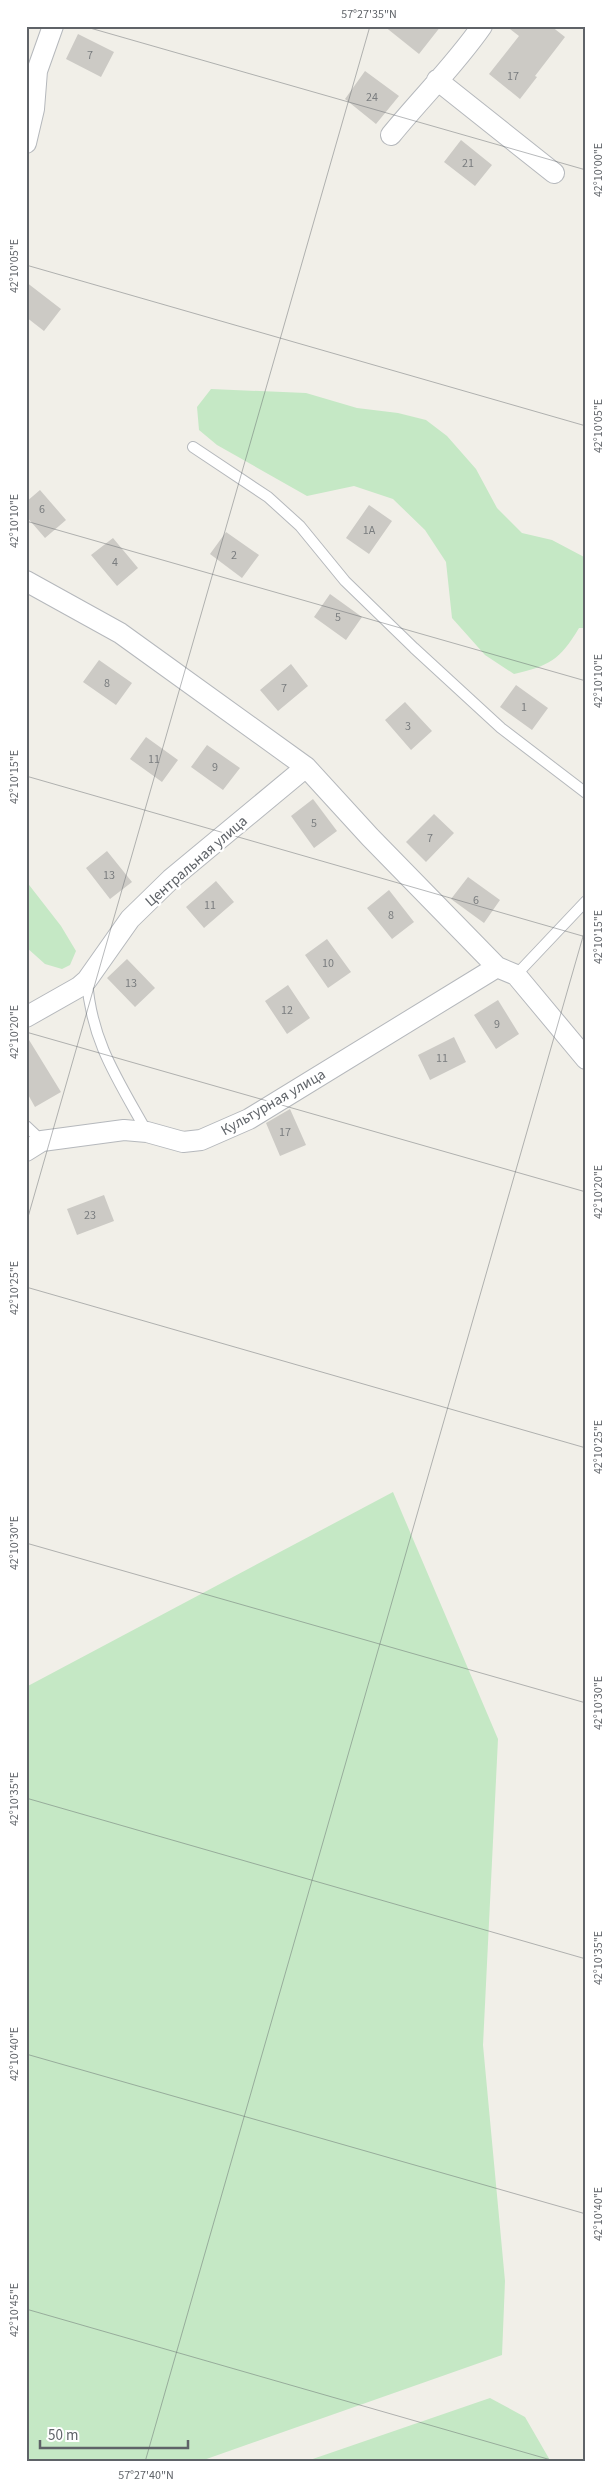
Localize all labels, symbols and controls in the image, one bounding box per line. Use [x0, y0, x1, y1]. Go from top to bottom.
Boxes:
text: 57°27'35"N [341, 6, 397, 23]
house number: 7 [87, 47, 93, 64]
house number: 17 [507, 68, 519, 85]
house number: 24 [366, 89, 378, 106]
text: 42°10'00"E [590, 143, 607, 197]
house number: 21 [462, 155, 474, 172]
text: 42°10'05"E [6, 239, 23, 293]
text: 42°10'05"E [590, 399, 607, 453]
text: 42°10'10"E [6, 494, 23, 548]
house number: 6 [39, 501, 45, 518]
house number: 1А [363, 522, 376, 539]
house number: 2 [231, 547, 237, 564]
house number: 4 [112, 554, 118, 571]
house number: 5 [335, 609, 341, 626]
text: 42°10'10"E [590, 654, 607, 708]
house number: 8 [104, 675, 110, 692]
house number: 7 [281, 680, 287, 697]
house number: 1 [521, 699, 527, 716]
house number: 3 [405, 718, 411, 735]
text: 42°10'15"E [6, 750, 23, 804]
house number: 11 [148, 751, 160, 768]
house number: 9 [212, 759, 218, 776]
street label: Центральная улица [141, 811, 252, 912]
house number: 5 [311, 815, 317, 832]
house number: 7 [427, 830, 433, 847]
house number: 13 [103, 867, 115, 884]
house number: 6 [473, 892, 479, 909]
house number: 11 [204, 897, 216, 914]
house number: 8 [388, 907, 394, 924]
text: 42°10'15"E [590, 910, 607, 964]
house number: 10 [322, 955, 334, 972]
house number: 13 [125, 975, 137, 992]
house number: 12 [281, 1002, 293, 1019]
text: 42°10'20"E [6, 1005, 23, 1059]
house number: 9 [494, 1016, 500, 1033]
house number: 11 [436, 1050, 448, 1067]
street label: Культурная улица [217, 1064, 330, 1141]
house number: 17 [279, 1124, 291, 1141]
text: 42°10'20"E [590, 1165, 607, 1219]
house number: 23 [84, 1207, 96, 1224]
text: 42°10'25"E [6, 1261, 23, 1315]
text: 42°10'25"E [590, 1420, 607, 1474]
text: 42°10'30"E [6, 1516, 23, 1570]
text: 42°10'30"E [590, 1676, 607, 1730]
text: 42°10'35"E [6, 1772, 23, 1826]
text: 42°10'35"E [590, 1931, 607, 1985]
text: 42°10'40"E [6, 2027, 23, 2081]
text: 42°10'40"E [590, 2187, 607, 2241]
text: 42°10'45"E [6, 2283, 23, 2337]
scale bar [40, 2418, 188, 2450]
text: 50 m [48, 2425, 78, 2446]
text: 57°27'40"N [118, 2467, 174, 2484]

